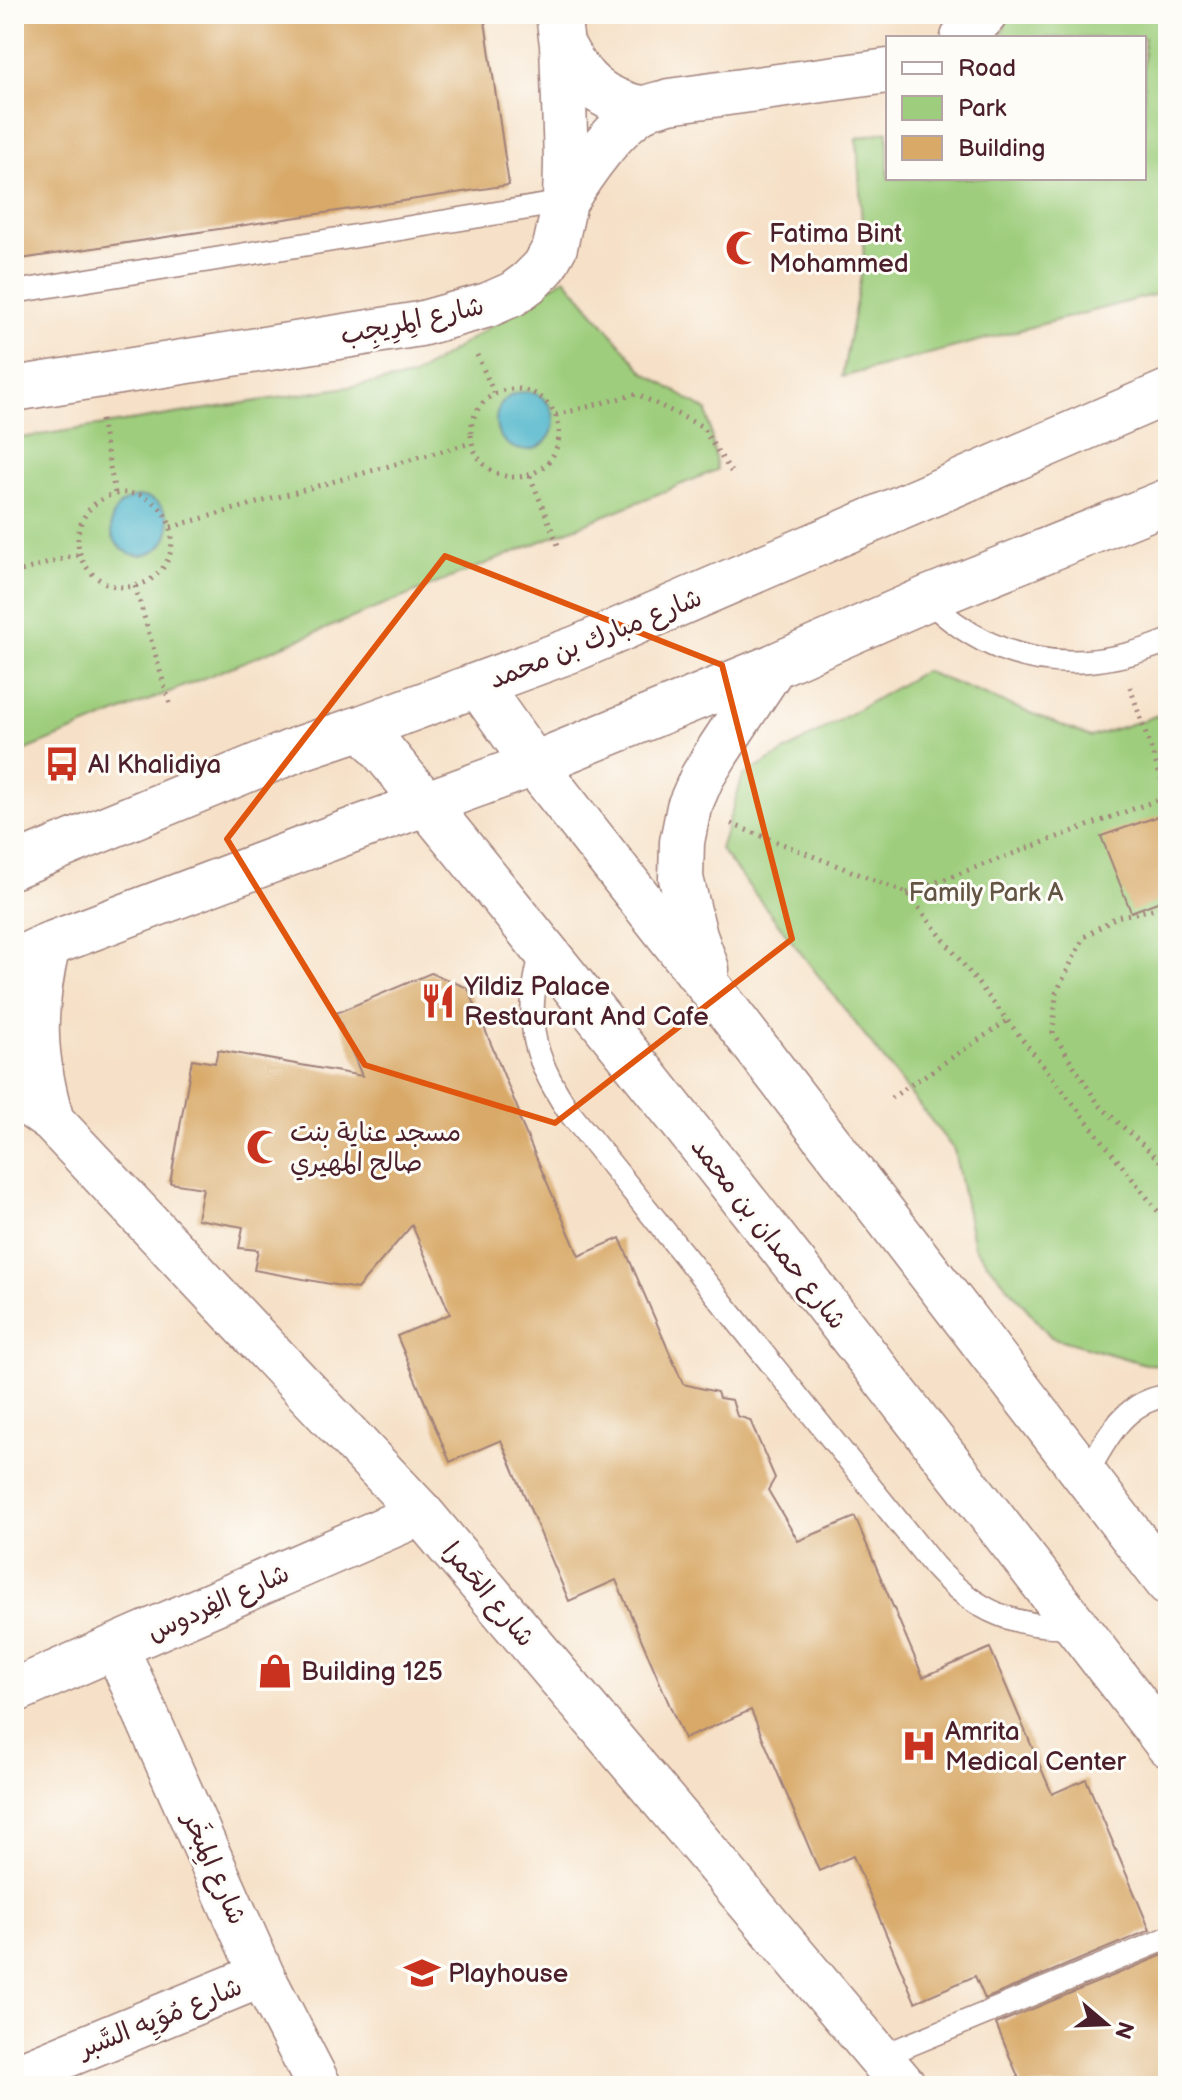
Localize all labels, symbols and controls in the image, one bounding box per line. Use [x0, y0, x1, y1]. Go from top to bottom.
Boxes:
legend [886, 36, 1146, 180]
text: Road [958, 54, 1016, 83]
text: Park [958, 94, 1006, 123]
text: Building [958, 134, 1045, 163]
place label: Fatima Bint Mohammed [769, 219, 909, 280]
mosque icon: Fatima Bint Mohammed [724, 229, 762, 267]
street label: شارع المِرِيجِب [338, 291, 488, 356]
street label: شارع مبارك بن محمد [485, 583, 707, 697]
bus stop icon: Al Khalidiya [43, 745, 81, 783]
place label: Al Khalidiya [88, 750, 221, 781]
park label: Family Park A [909, 878, 1064, 909]
place label: Yildiz Palace Restaurant And Cafe [463, 972, 709, 1033]
restaurant icon: Yildiz Palace Restaurant And Cafe [419, 982, 457, 1020]
place label: مسجد عناية بنت صالح المهيري [290, 1118, 461, 1181]
mosque icon: مسجد عناية بنت صالح المهيري [245, 1128, 283, 1166]
street label: شارع حمدان بن محمد [683, 1132, 852, 1337]
street label: شارع الحَمرا [434, 1536, 541, 1654]
street label: شارع الفِردوس [143, 1558, 295, 1649]
shop icon: Building 125 [256, 1652, 294, 1690]
place label: Building 125 [301, 1657, 443, 1688]
place label: Amrita Medical Center [945, 1717, 1126, 1778]
hospital icon: Amrita Medical Center [900, 1727, 938, 1765]
street label: شارع المِبخَر [173, 1805, 254, 1930]
school or university icon: Playhouse [403, 1954, 441, 1992]
place label: Playhouse [448, 1959, 568, 1990]
street label: شارع مُوَيِه السَّبر [72, 1972, 248, 2070]
north arrow [1066, 1984, 1146, 2064]
text: N [1108, 2018, 1139, 2042]

